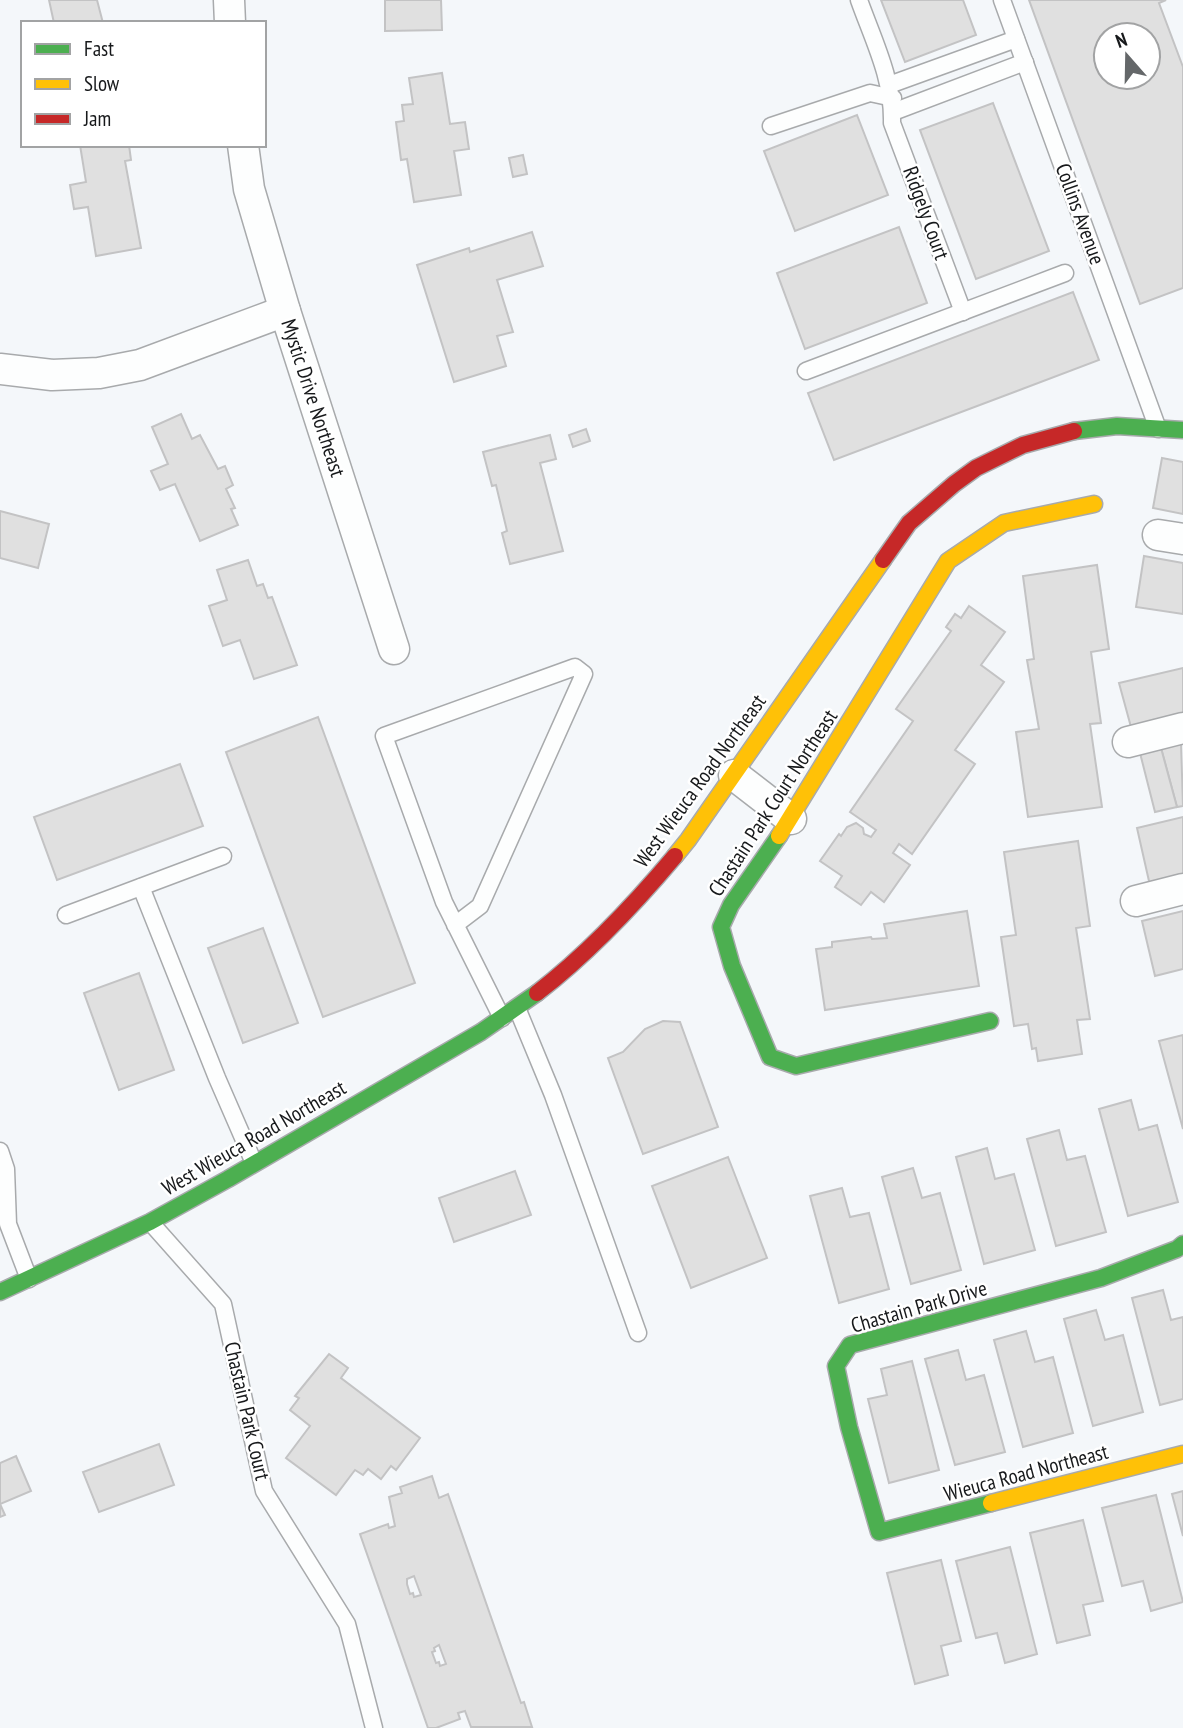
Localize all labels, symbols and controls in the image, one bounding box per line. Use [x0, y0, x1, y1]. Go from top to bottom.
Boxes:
legend [21, 21, 266, 147]
north arrow [1092, 21, 1162, 91]
text: N [1112, 27, 1130, 53]
text: Fast [84, 35, 114, 62]
text: Slow [84, 70, 120, 97]
text: Jam [83, 105, 111, 132]
street label: Collins Avenue [1050, 160, 1111, 268]
street label: Ridgely Court [897, 162, 956, 263]
street label: Mystic Drive Northeast [275, 315, 352, 480]
street label: West Wieuca Road Northeast [628, 689, 772, 873]
street label: Chastain Park Court Northeast [702, 704, 843, 901]
street label: West Wieuca Road Northeast [157, 1074, 351, 1201]
street label: Chastain Park Drive [848, 1274, 990, 1339]
street label: Chastain Park Court [218, 1339, 277, 1483]
street label: Wieuca Road Northeast [941, 1438, 1111, 1507]

